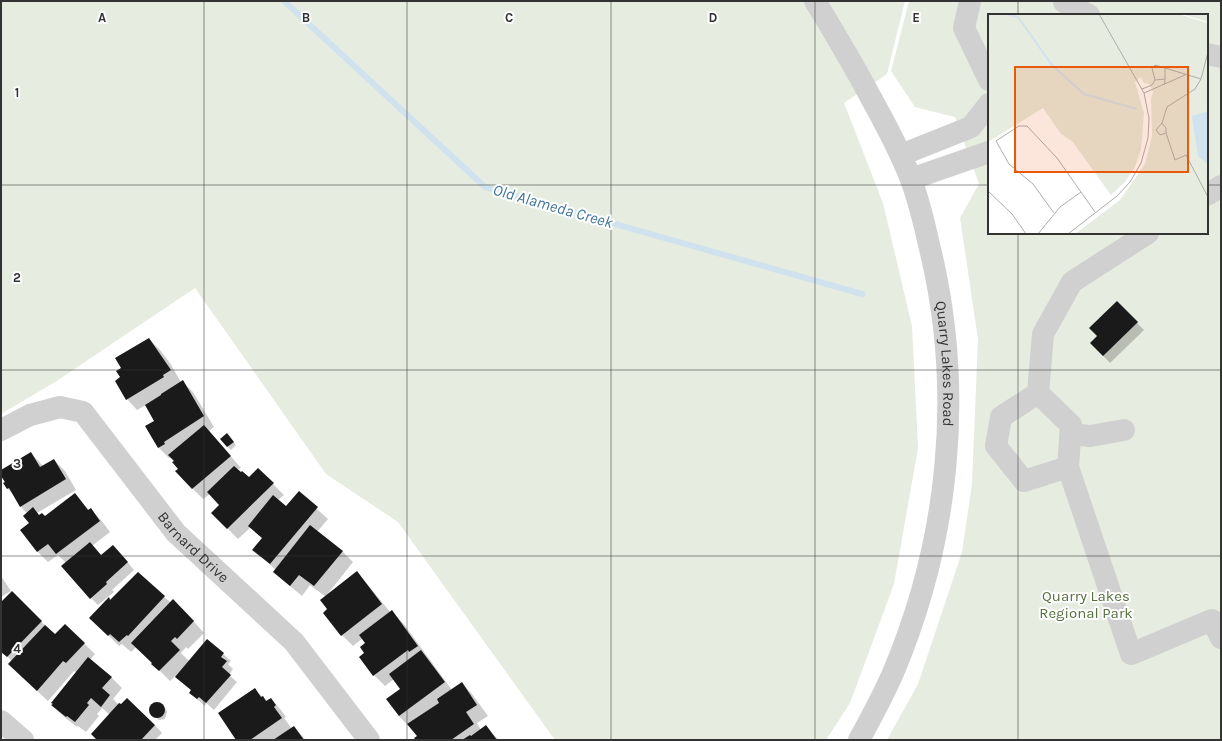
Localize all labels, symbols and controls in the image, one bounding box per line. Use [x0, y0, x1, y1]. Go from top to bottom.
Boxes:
text: A [98, 10, 106, 25]
text: B [302, 10, 310, 25]
text: C [505, 10, 513, 25]
text: D [709, 10, 718, 25]
text: E [912, 10, 920, 25]
inset map [988, 14, 1208, 234]
text: 1 [15, 85, 19, 100]
water label: Old Alameda Creek [491, 180, 616, 232]
text: 2 [13, 270, 21, 285]
street label: Quarry Lakes Road [932, 300, 957, 427]
text: 3 [13, 456, 21, 471]
street label: Barnard Drive [154, 508, 233, 586]
park label: Quarry Lakes Regional Park [1039, 587, 1133, 622]
text: 4 [13, 641, 21, 656]

